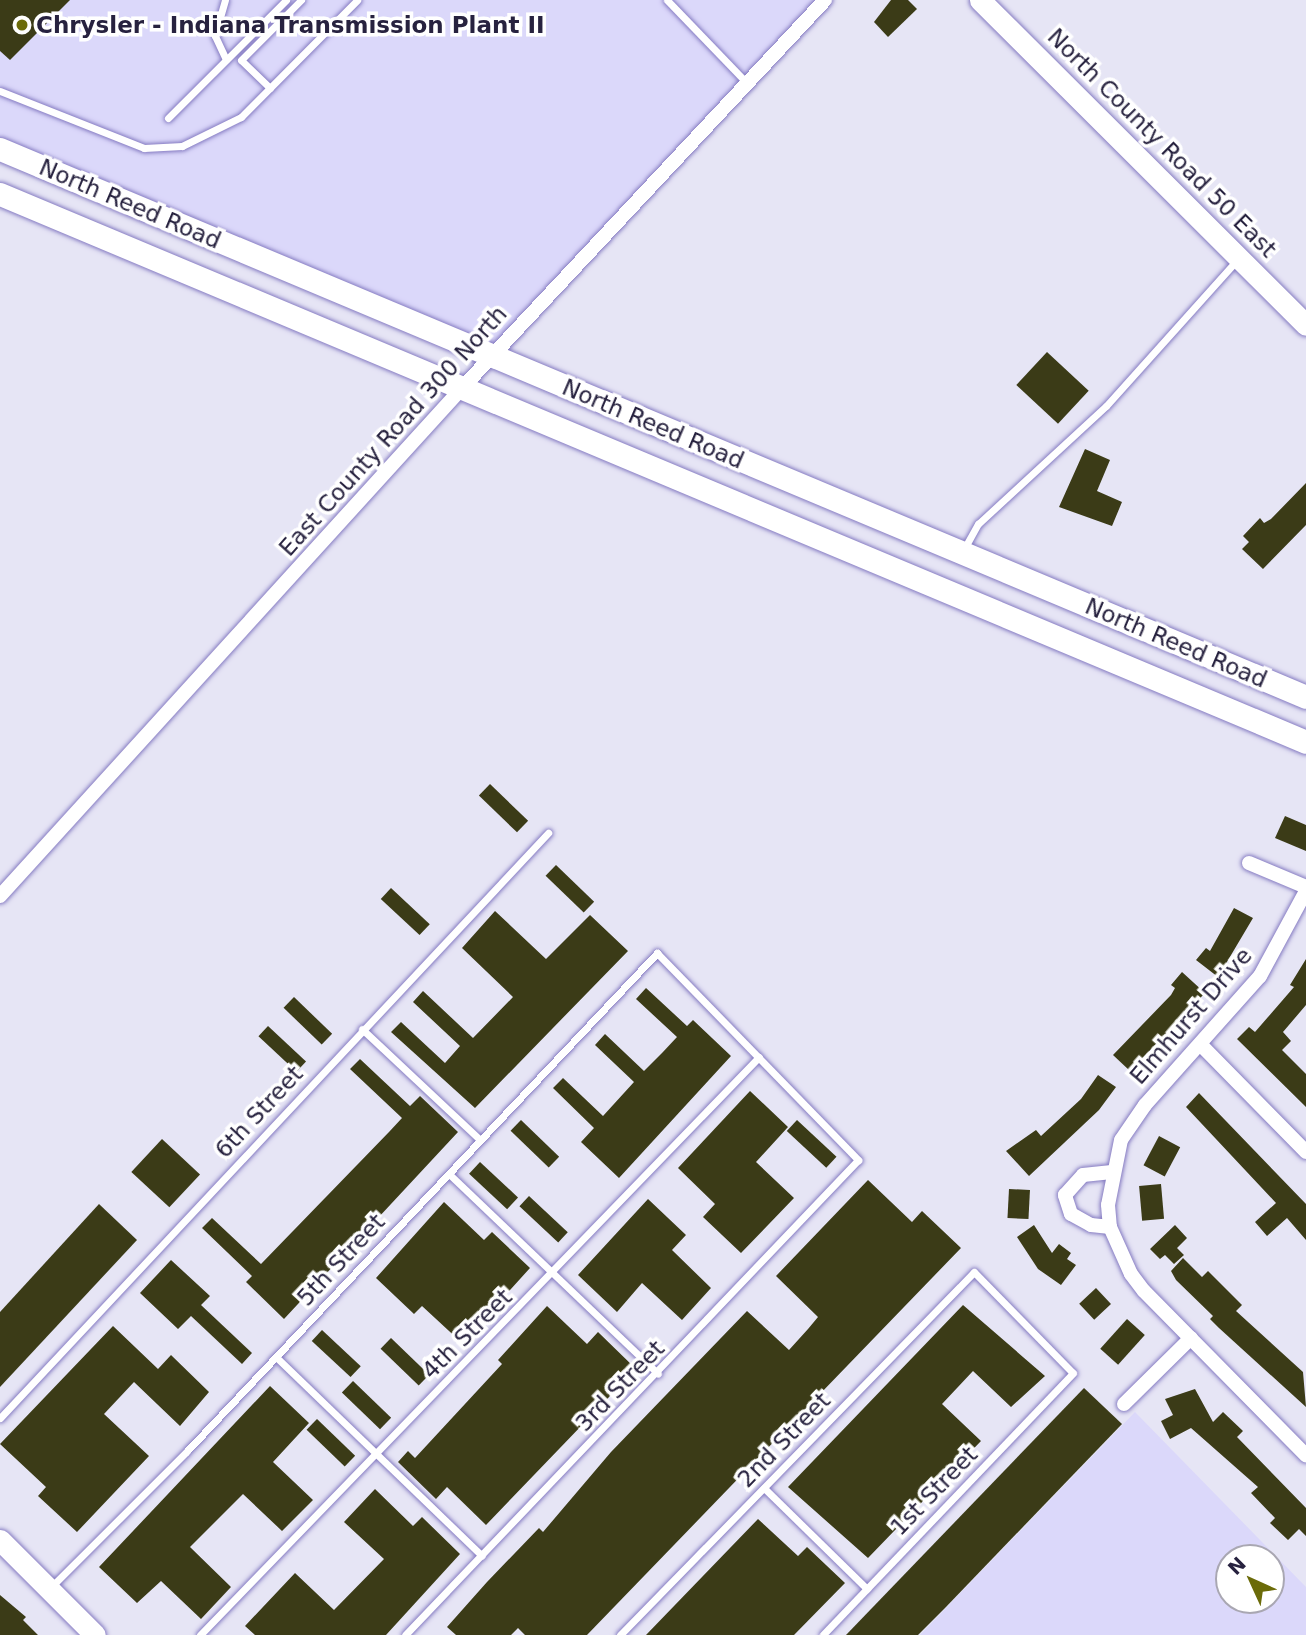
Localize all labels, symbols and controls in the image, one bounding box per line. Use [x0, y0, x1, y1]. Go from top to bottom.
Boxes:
place label: Chrysler - Indiana Transmission Plant II [36, 11, 545, 39]
marker: Chrysler - Indiana Transmission Plant II [14, 17, 30, 33]
street label: North County Road 50 East [1042, 23, 1282, 263]
street label: North Reed Road [35, 153, 225, 255]
street label: East County Road 300 North [273, 300, 513, 562]
street label: North Reed Road [558, 373, 748, 475]
street label: North Reed Road [1081, 592, 1271, 694]
street label: Elmhurst Drive [1124, 942, 1258, 1090]
street label: 6th Street [210, 1060, 308, 1164]
street label: 5th Street [292, 1208, 390, 1312]
street label: 4th Street [416, 1283, 518, 1385]
street label: 3rd Street [570, 1335, 670, 1437]
street label: 2nd Street [732, 1387, 836, 1493]
street label: 1st Street [885, 1441, 983, 1541]
north arrow [1215, 1544, 1285, 1614]
text: N [1223, 1552, 1250, 1579]

